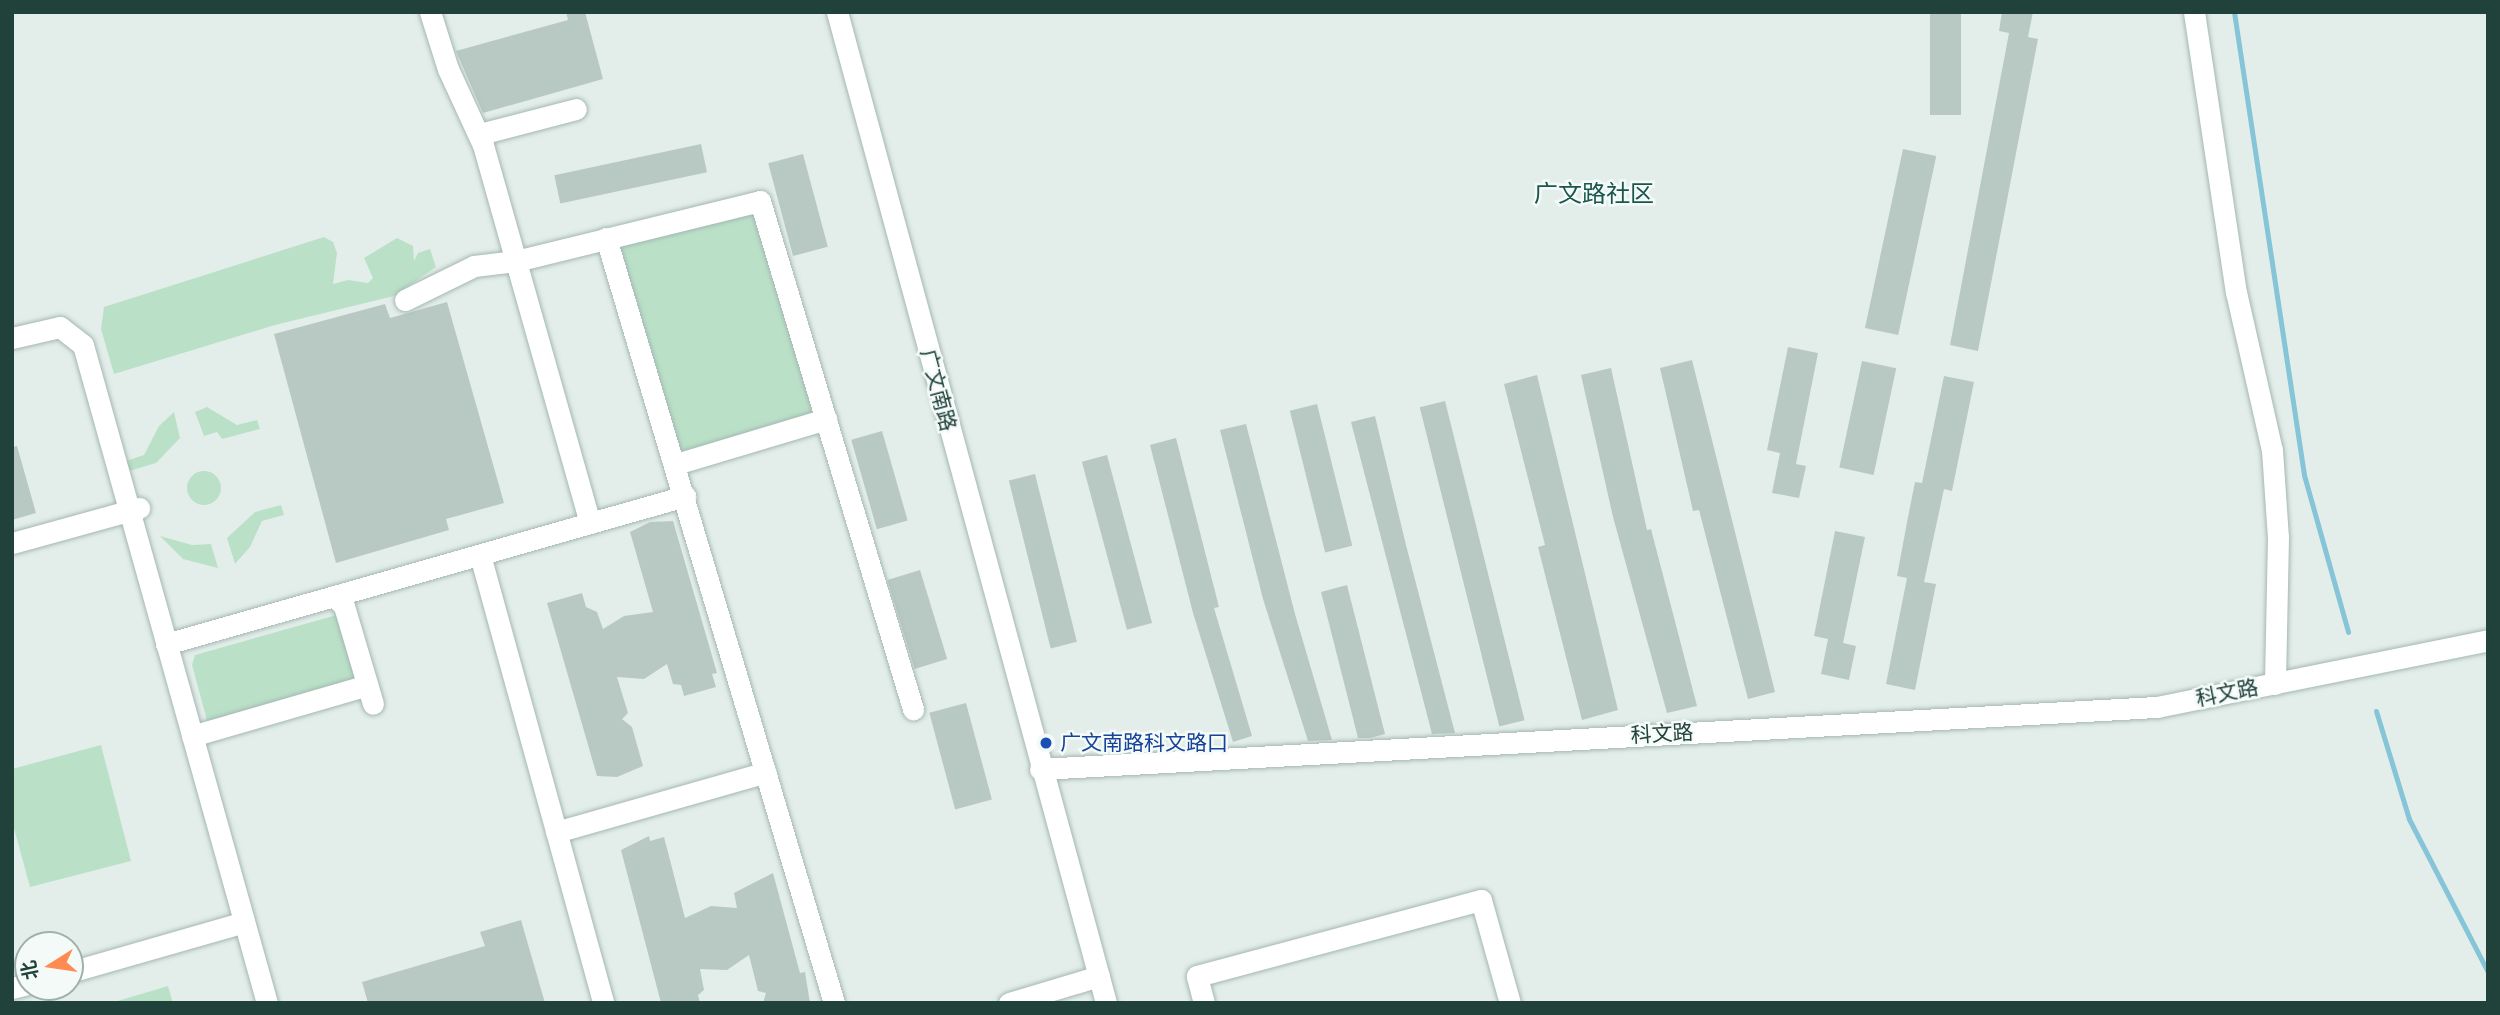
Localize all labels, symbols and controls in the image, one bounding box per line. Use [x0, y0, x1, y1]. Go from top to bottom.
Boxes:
district label: 广文路社区 [1534, 181, 1654, 209]
street label: 广文南路 [915, 346, 961, 434]
street label: 科文路 [2194, 675, 2260, 711]
street label: 科文路 [1630, 720, 1694, 748]
place label: 广文南路科文路口 [1060, 730, 1228, 756]
marker: 广文南路科文路口 [1038, 735, 1054, 751]
north arrow [14, 931, 84, 1001]
text: 北 [17, 958, 44, 982]

